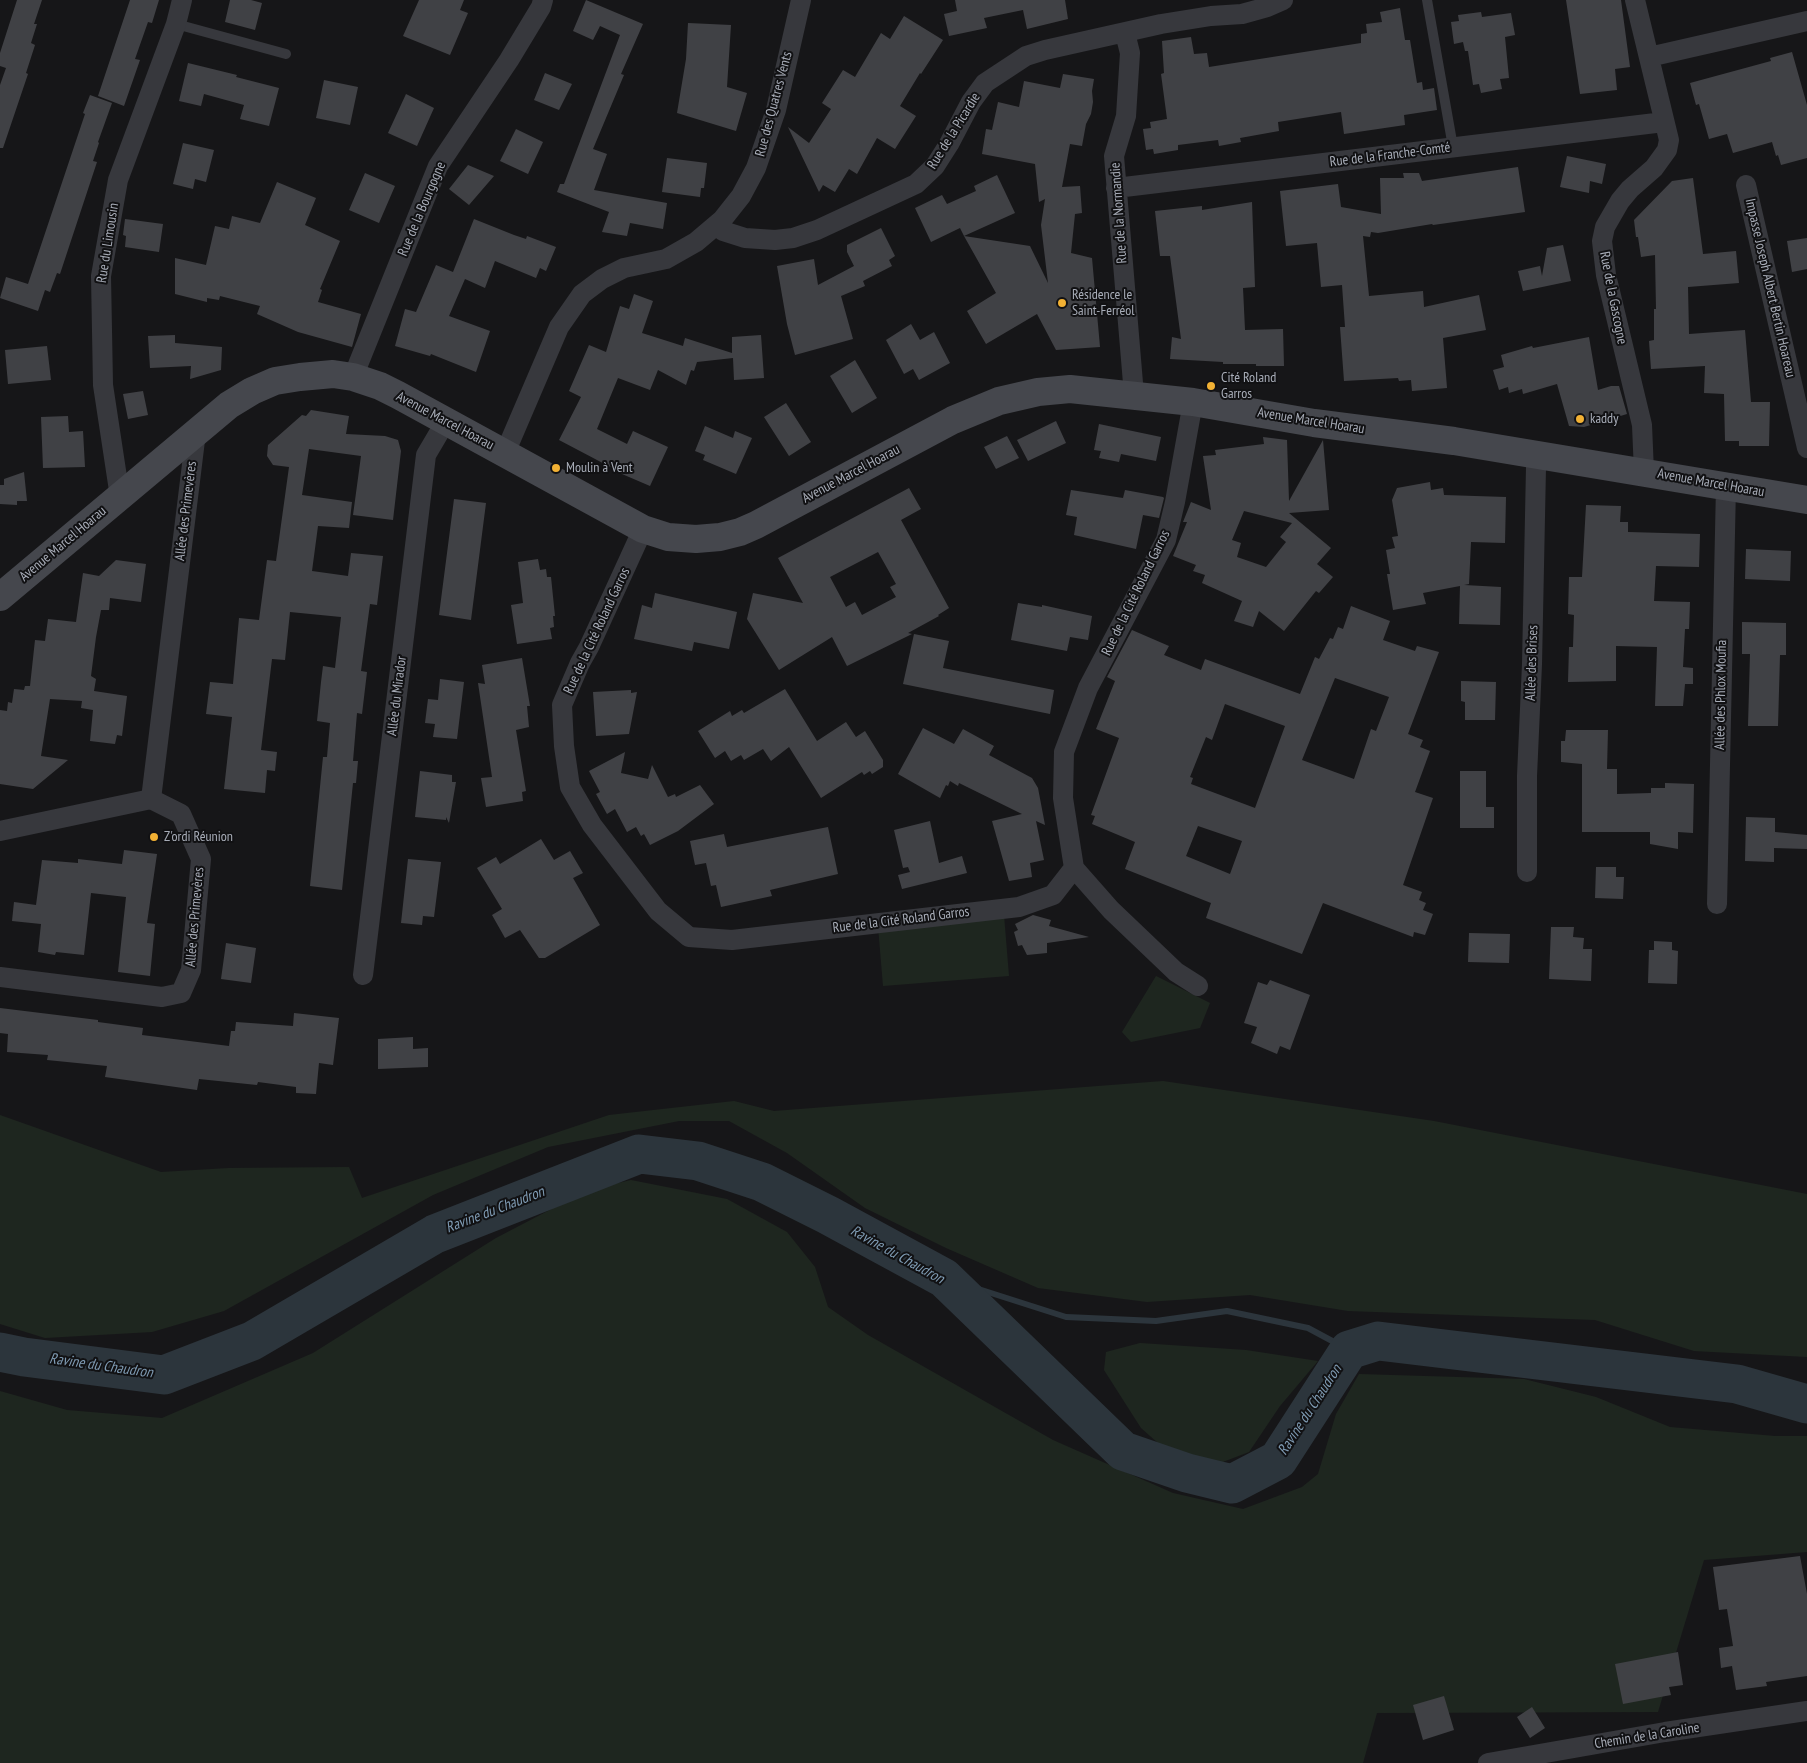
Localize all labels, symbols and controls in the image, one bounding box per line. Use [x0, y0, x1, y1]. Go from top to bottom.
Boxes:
street label: Rue des Quatres Vents [752, 50, 796, 158]
street label: Rue de la Picardie [924, 90, 984, 172]
street label: Rue de la Franche-Comté [1329, 139, 1451, 171]
street label: Rue de la Bourgogne [395, 159, 449, 259]
street label: Rue de la Normandie [1107, 162, 1131, 264]
street label: Impasse Joseph Albert Bertin Hoareau [1741, 197, 1799, 379]
street label: Rue du Limousin [93, 202, 123, 284]
street label: Rue de la Gascogne [1596, 250, 1630, 346]
place label: Résidence le Saint-Ferréol [1072, 287, 1135, 320]
marker: Résidence le Saint-Ferréol [1056, 297, 1068, 309]
place label: Cité Roland Garros [1221, 370, 1276, 402]
marker: Cité Roland Garros [1205, 380, 1217, 392]
street label: Avenue Marcel Hoarau [393, 388, 497, 454]
street label: Avenue Marcel Hoarau [1256, 404, 1366, 438]
place label: kaddy [1590, 411, 1618, 427]
marker: kaddy [1574, 413, 1586, 425]
street label: Avenue Marcel Hoarau [799, 441, 903, 507]
street label: Allée des Primevères [172, 460, 200, 562]
place label: Moulin à Vent [566, 460, 633, 476]
marker: Moulin à Vent [550, 462, 562, 474]
street label: Avenue Marcel Hoarau [1656, 465, 1766, 501]
street label: Avenue Marcel Hoarau [16, 503, 110, 585]
street label: Rue de la Cité Roland Garros [1098, 528, 1174, 658]
street label: Rue de la Cité Roland Garros [560, 565, 634, 697]
street label: Allée des Brises [1522, 625, 1542, 701]
street label: Allée des Phlox Moufia [1712, 640, 1730, 750]
street label: Allée du Mirador [384, 655, 410, 737]
place label: Z'ordi Réunion [164, 829, 233, 845]
marker: Z'ordi Réunion [148, 831, 160, 843]
street label: Allée des Primevères [182, 866, 208, 968]
street label: Rue de la Cité Roland Garros [832, 903, 970, 937]
water label: Ravine du Chaudron [443, 1183, 547, 1237]
water label: Ravine du Chaudron [847, 1222, 947, 1288]
water label: Ravine du Chaudron [48, 1350, 154, 1382]
water label: Ravine du Chaudron [1274, 1361, 1346, 1459]
street label: Chemin de la Caroline [1593, 1719, 1701, 1753]

